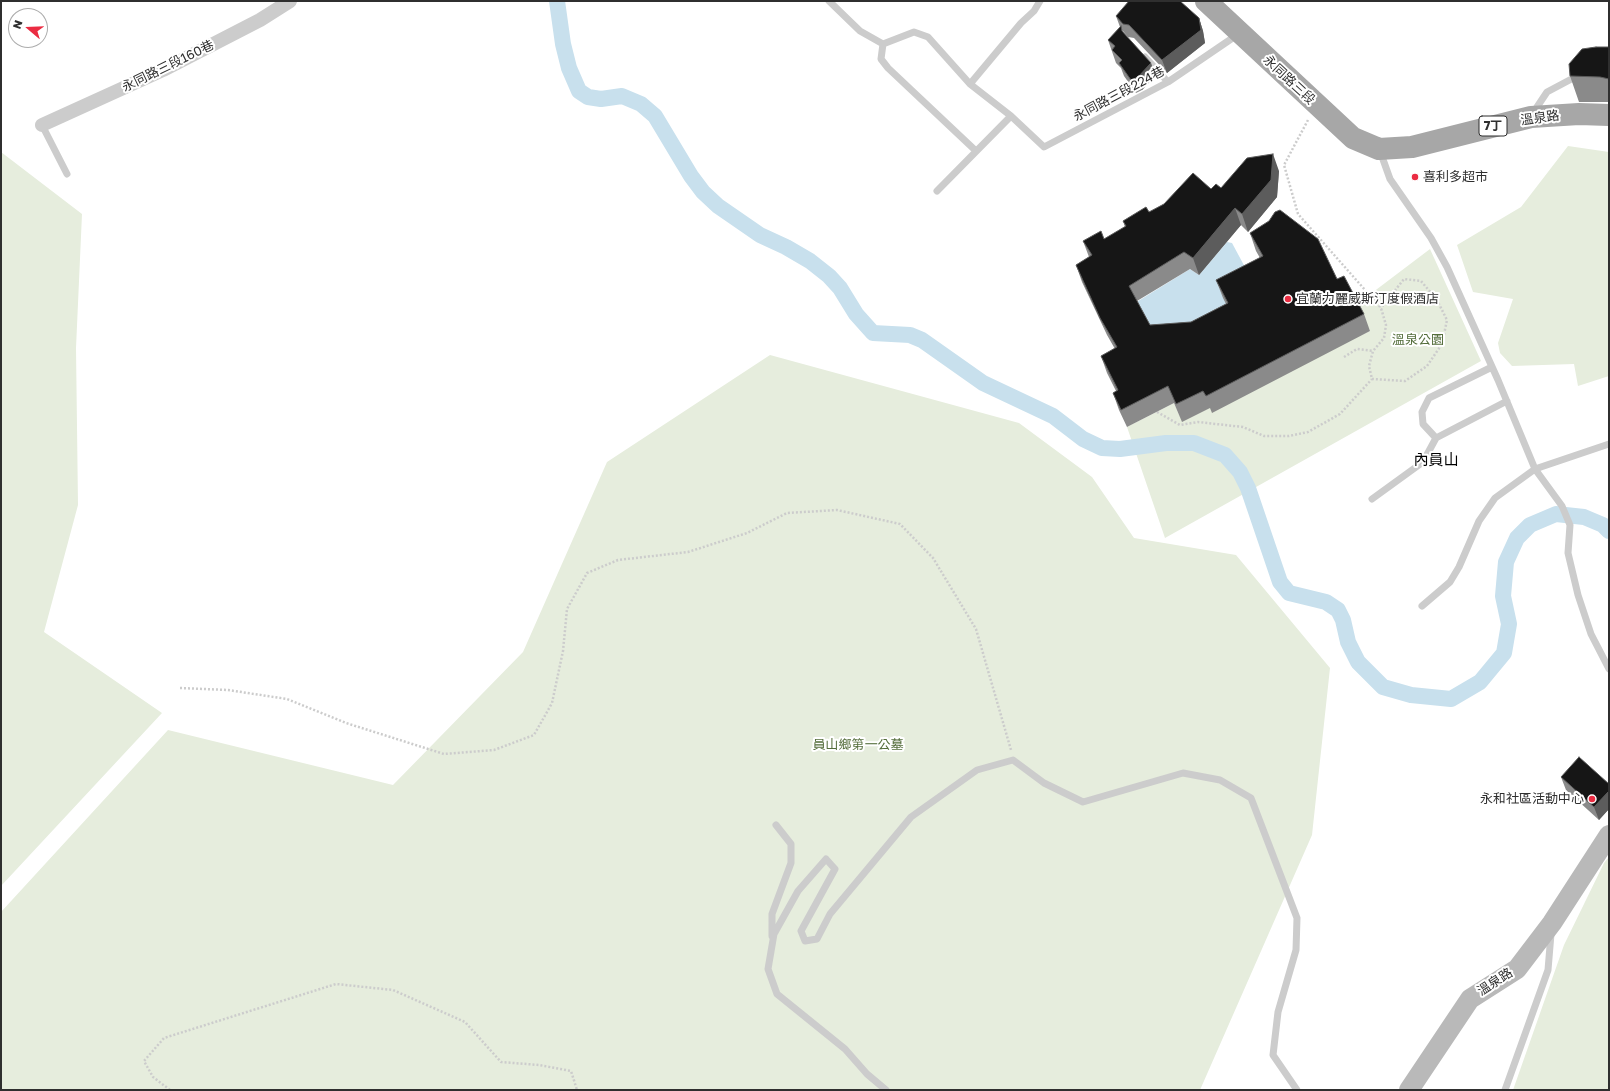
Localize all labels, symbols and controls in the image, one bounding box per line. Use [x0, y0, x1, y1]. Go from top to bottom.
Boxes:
north arrow [8, 8, 48, 48]
text: N [10, 18, 25, 30]
street label: 永同路三段160巷 [120, 37, 216, 95]
street label: 永同路三段 [1260, 52, 1318, 108]
street label: 永同路三段224巷 [1071, 63, 1167, 125]
street label: 溫泉路 [1520, 108, 1560, 128]
road number: 7丁 [1479, 116, 1507, 136]
place label: 喜利多超市 [1423, 169, 1488, 185]
marker: 喜利多超市 [1410, 172, 1420, 182]
place label: 宜蘭力麗威斯汀度假酒店 [1296, 291, 1439, 307]
marker: 宜蘭力麗威斯汀度假酒店 [1283, 294, 1293, 304]
park label: 溫泉公園 [1392, 332, 1444, 348]
district label: 內員山 [1414, 451, 1458, 469]
park label: 員山鄉第一公墓 [813, 737, 903, 753]
place label: 永和社區活動中心 [1480, 791, 1584, 807]
marker: 永和社區活動中心 [1587, 794, 1597, 804]
street label: 溫泉路 [1474, 965, 1516, 999]

